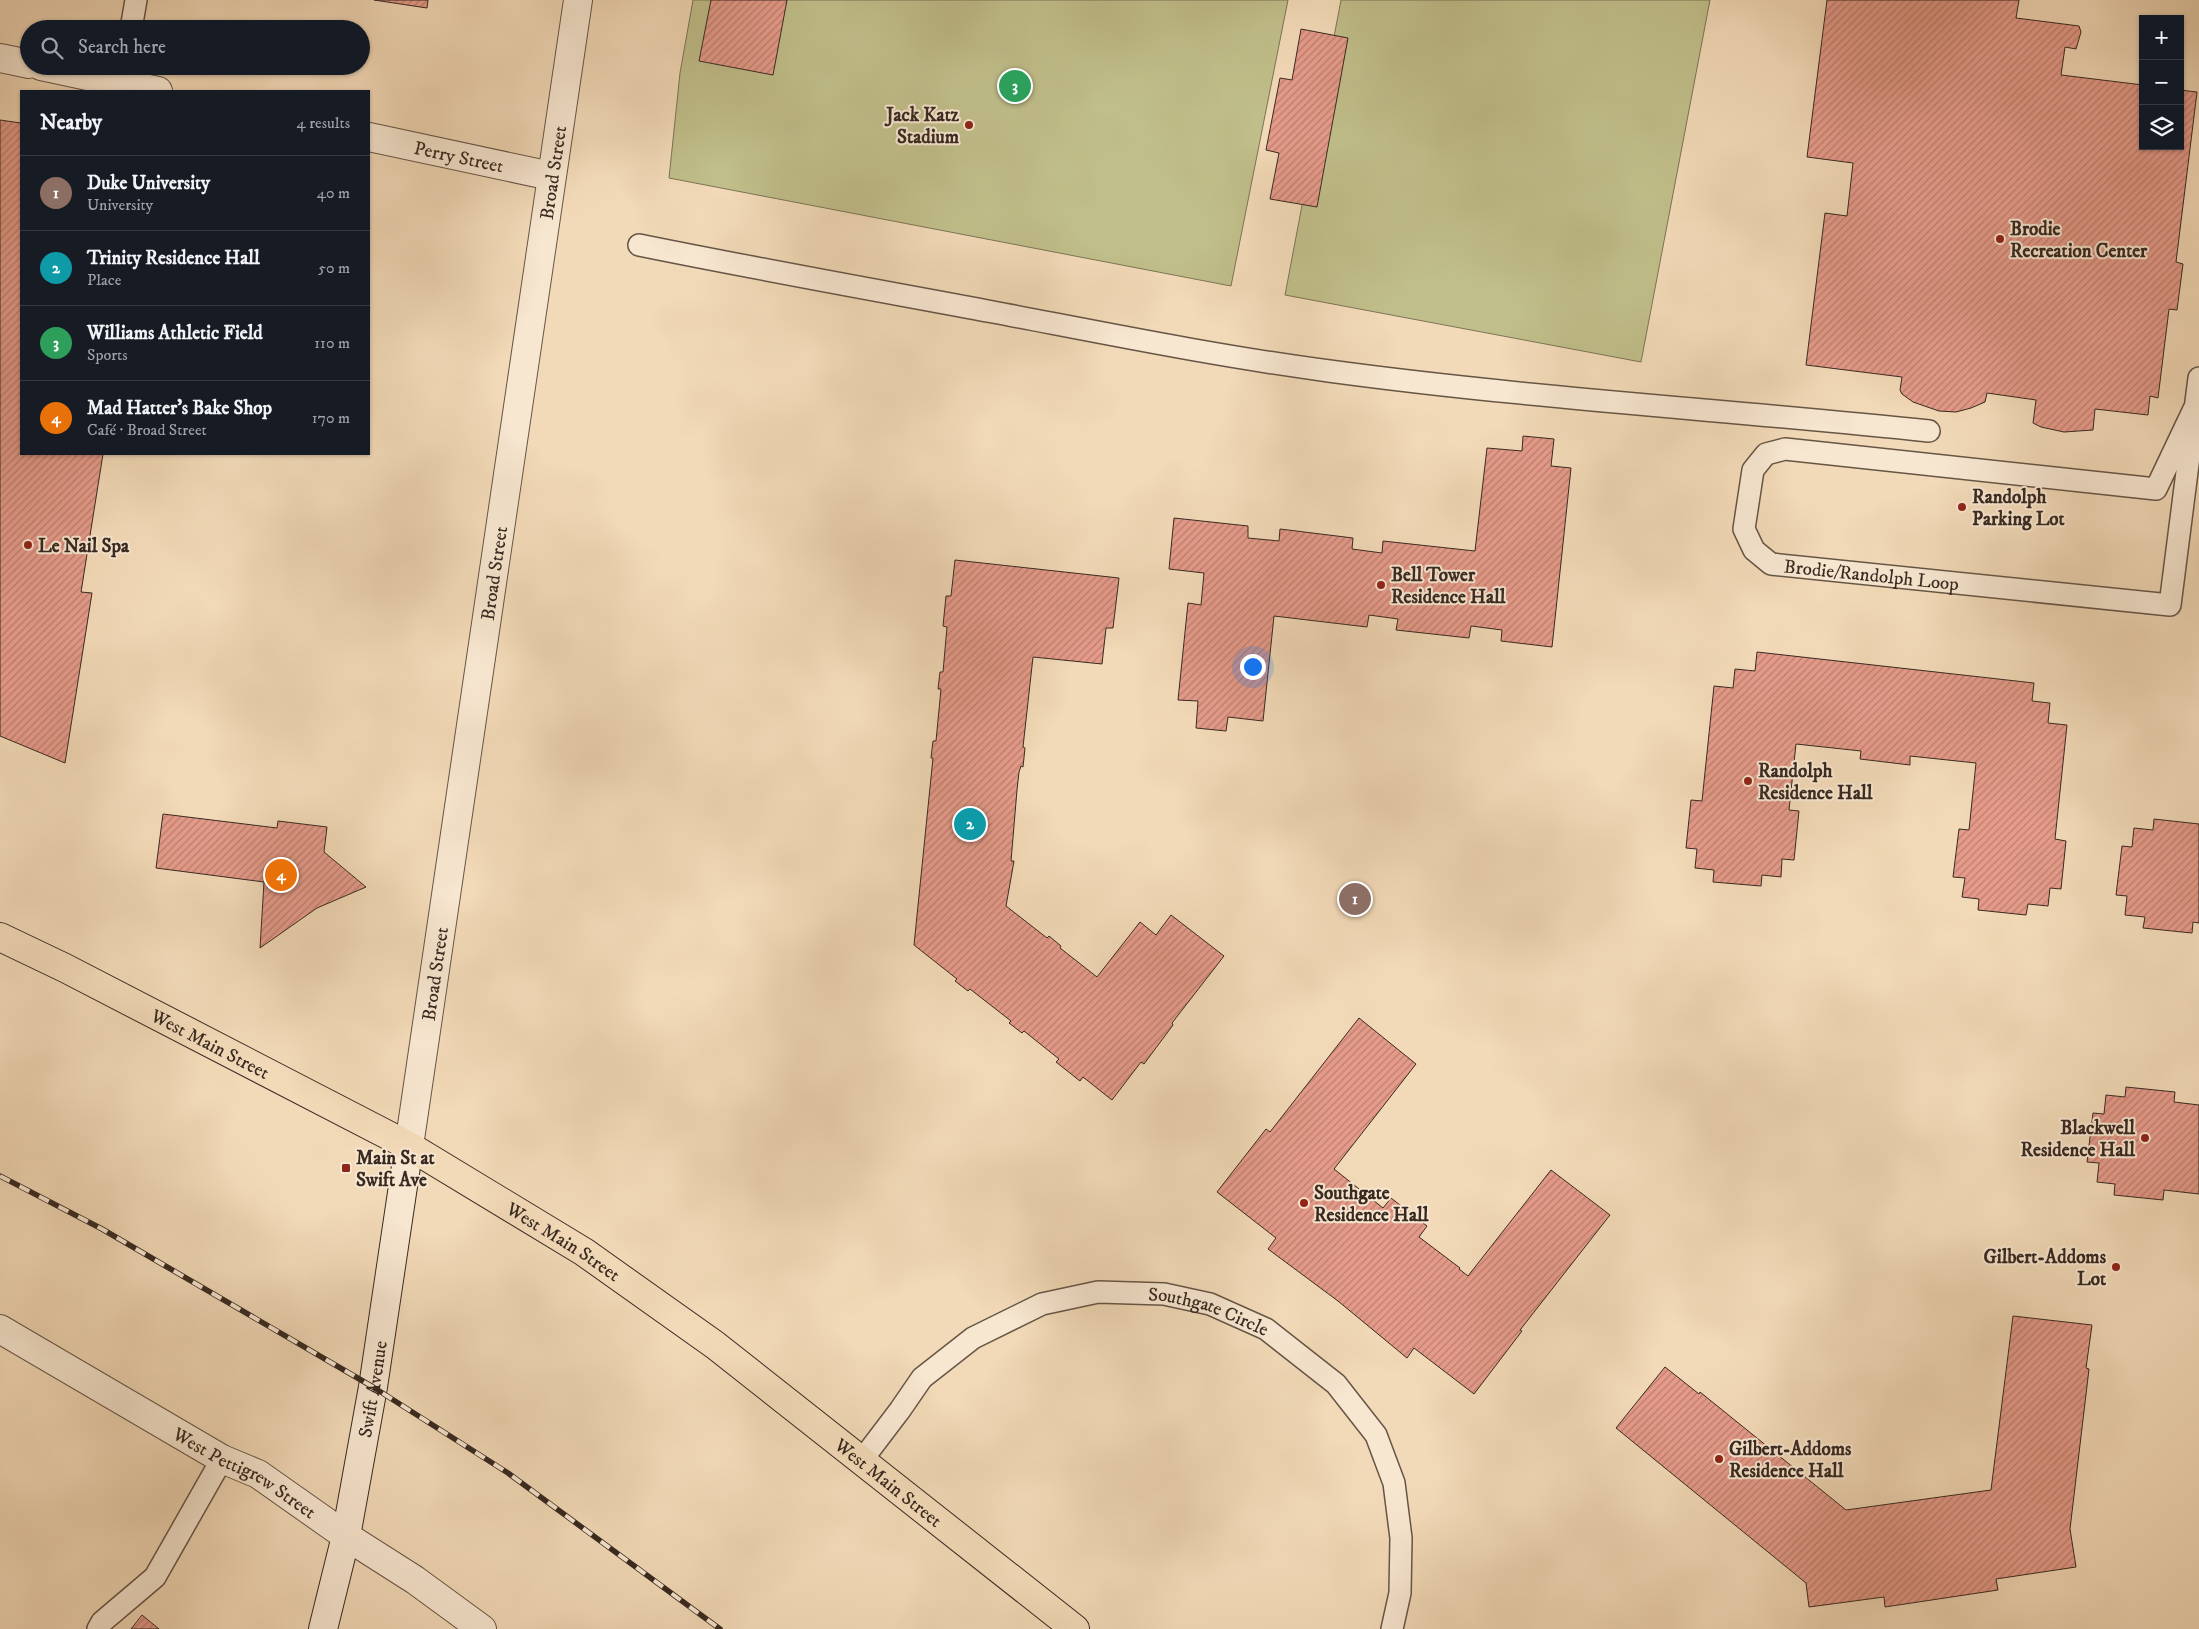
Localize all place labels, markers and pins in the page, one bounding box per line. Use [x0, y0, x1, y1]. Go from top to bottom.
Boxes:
pin: 3 [999, 67, 1031, 105]
place label: Jack Katz Stadium [884, 104, 960, 149]
marker: Jack Katz Stadium [963, 119, 975, 131]
place label: Brodie Recreation Center [2010, 218, 2148, 263]
marker: Brodie Recreation Center [1994, 233, 2006, 245]
place label: Randolph Parking Lot [1972, 486, 2066, 531]
marker: Randolph Parking Lot [1956, 501, 1968, 513]
place label: Le Nail Spa [38, 535, 130, 558]
marker: Le Nail Spa [22, 539, 34, 551]
place label: Bell Tower Residence Hall [1391, 564, 1506, 609]
marker: Bell Tower Residence Hall [1375, 579, 1387, 591]
place label: Randolph Residence Hall [1758, 760, 1873, 805]
marker: Randolph Residence Hall [1742, 775, 1754, 787]
pin: 2 [954, 805, 986, 843]
pin: 4 [265, 856, 297, 894]
pin: 1 [1339, 880, 1371, 918]
place label: Blackwell Residence Hall [2021, 1117, 2135, 1162]
marker: Blackwell Residence Hall [2139, 1132, 2151, 1144]
place label: Main St at Swift Ave [356, 1147, 436, 1192]
marker: Main St at Swift Ave [340, 1162, 352, 1174]
place label: Southgate Residence Hall [1314, 1182, 1429, 1227]
marker: Southgate Residence Hall [1298, 1197, 1310, 1209]
place label: Gilbert-Addoms Lot [1984, 1246, 2107, 1291]
marker: Gilbert-Addoms Lot [2110, 1261, 2122, 1273]
place label: Gilbert-Addoms Residence Hall [1729, 1438, 1852, 1483]
marker: Gilbert-Addoms Residence Hall [1713, 1453, 1725, 1465]

